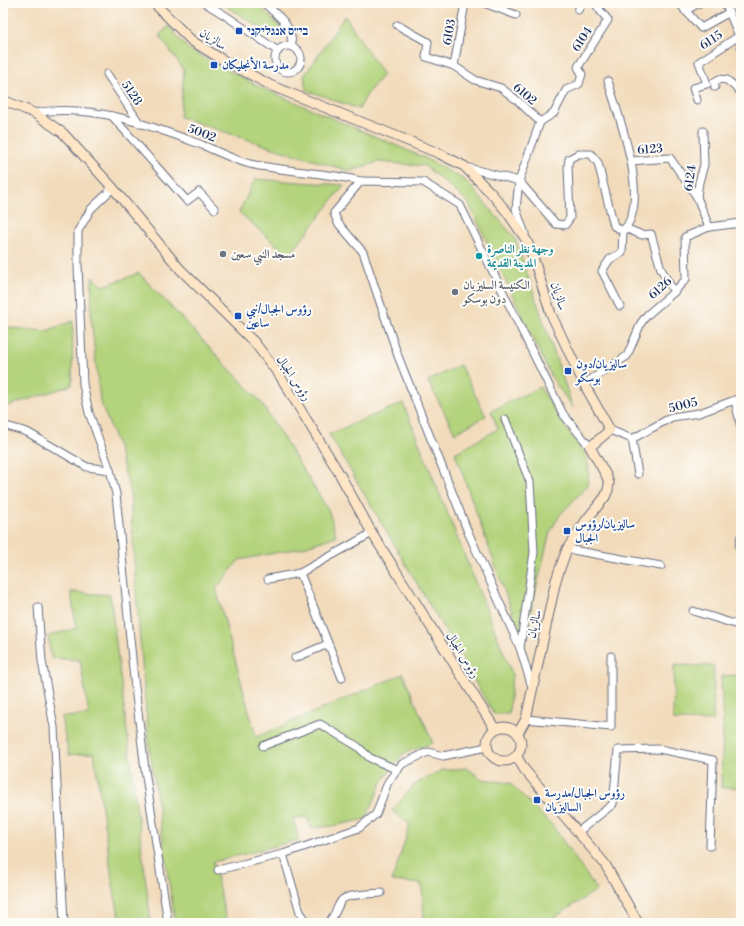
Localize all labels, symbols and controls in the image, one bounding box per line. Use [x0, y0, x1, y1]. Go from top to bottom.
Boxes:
street label: 6103 [440, 17, 459, 46]
place label: בי״ס אנגליקני [247, 24, 308, 39]
street label: 6104 [569, 24, 596, 55]
street label: سالزيان [196, 25, 229, 54]
marker: בי״ס אנגליקני [234, 26, 244, 36]
street label: 6115 [697, 27, 726, 53]
place label: مدرسة الأنجليكان [222, 56, 289, 73]
marker: مدرسة الأنجليكان [209, 60, 219, 70]
street label: 5128 [118, 78, 145, 108]
street label: 6102 [510, 80, 540, 109]
street label: 5002 [186, 121, 218, 146]
street label: 6123 [637, 141, 664, 158]
street label: 6124 [681, 164, 700, 192]
place label: وجهة نظر الناصرة المدينة القديمة [487, 242, 554, 271]
place label: مسجد النبي سعين [231, 247, 295, 266]
marker: مسجد النبي سعين [218, 249, 228, 259]
marker: وجهة نظر الناصرة المدينة القديمة [474, 251, 484, 261]
street label: 6126 [645, 274, 675, 303]
place label: الكنيسة السليزيان دون بوسكو [461, 278, 530, 307]
street label: سالزيان [547, 280, 570, 312]
marker: الكنيسة السليزيان دون بوسكو [450, 287, 460, 297]
place label: رؤوس الجبال/نبي ساعين [246, 302, 312, 331]
marker: رؤوس الجبال/نبي ساعين [233, 311, 243, 321]
street label: رؤوس الجبال [273, 353, 314, 404]
place label: ساليزيان/دون بوسكو [574, 357, 627, 386]
marker: ساليزيان/دون بوسكو [563, 366, 573, 376]
street label: 5005 [667, 395, 699, 416]
place label: ساليزيان/رؤوس الجبال [575, 517, 635, 546]
marker: ساليزيان/رؤوس الجبال [562, 526, 572, 536]
street label: سالزيان [524, 608, 545, 640]
street label: رؤوس الجبال [442, 629, 483, 681]
place label: رؤوس الجبال/مدرسة الساليزيان [545, 786, 625, 815]
marker: رؤوس الجبال/مدرسة الساليزيان [532, 795, 542, 805]

